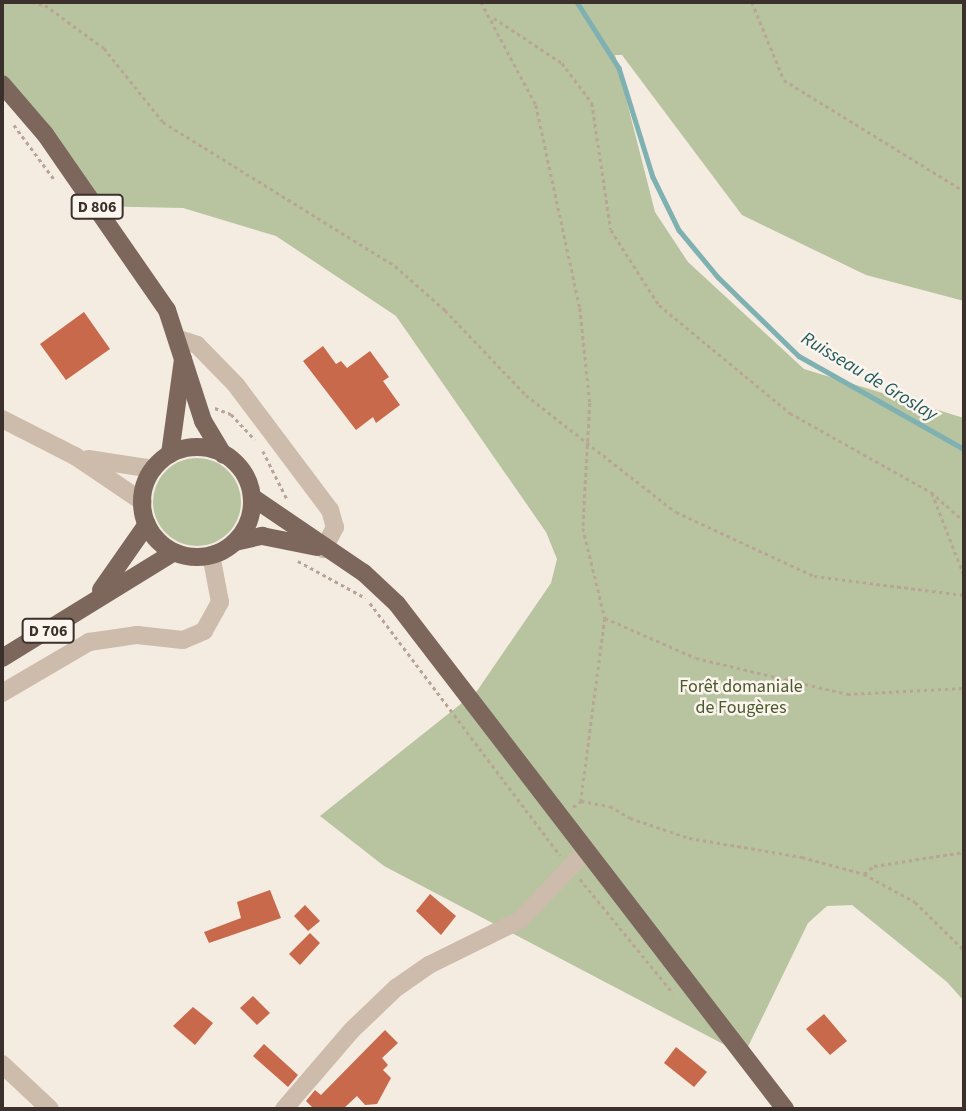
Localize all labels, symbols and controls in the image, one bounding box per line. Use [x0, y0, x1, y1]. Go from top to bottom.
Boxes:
road number: D 806 [69, 195, 125, 220]
water label: Ruisseau de Groslay [797, 327, 941, 427]
road number: D 706 [20, 618, 76, 644]
park label: Forêt domaniale de Fougères [679, 677, 803, 720]

